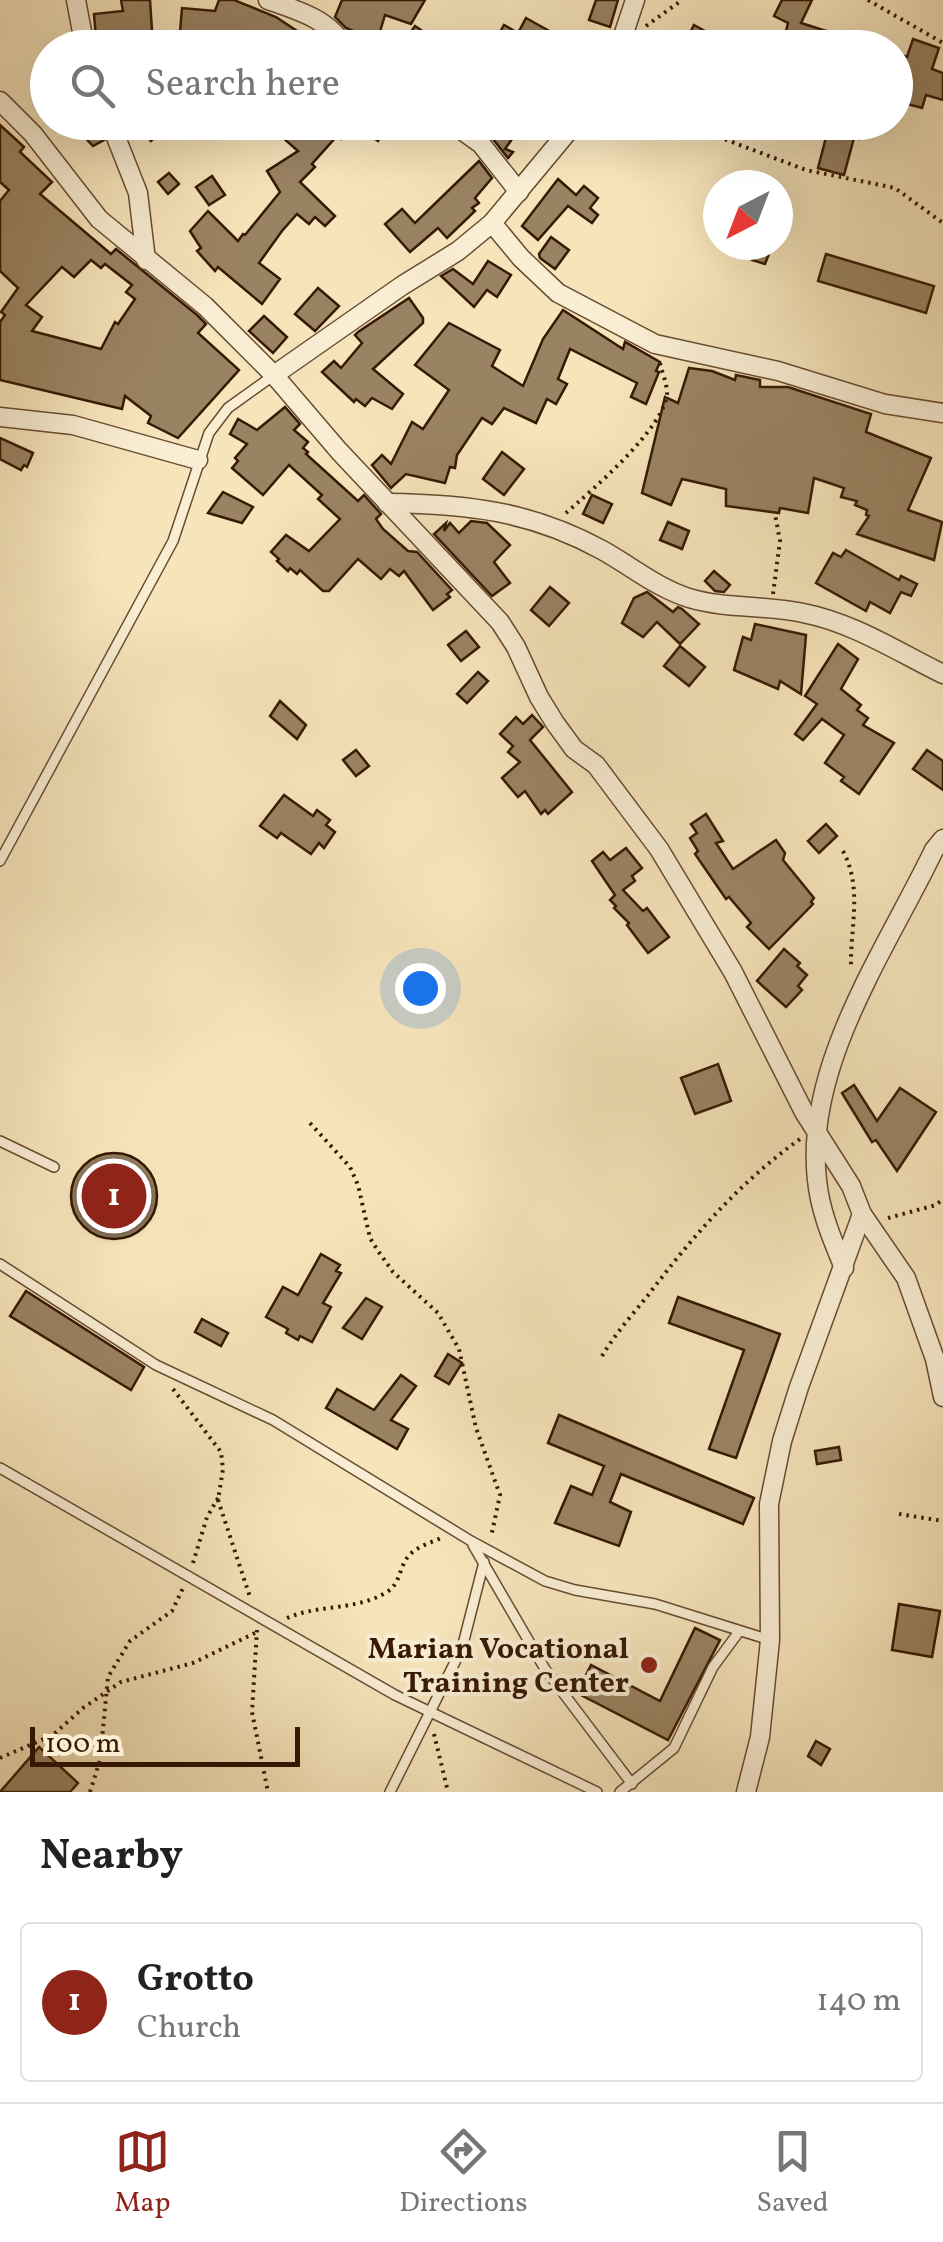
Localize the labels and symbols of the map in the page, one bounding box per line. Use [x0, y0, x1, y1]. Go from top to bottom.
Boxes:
north arrow [703, 170, 793, 260]
your location [395, 963, 446, 1014]
pin: 1 [82, 1158, 146, 1234]
place label: Marian Vocational Training Center [368, 1629, 629, 1705]
marker: Marian Vocational Training Center [638, 1654, 660, 1676]
scale bar [30, 1722, 300, 1766]

